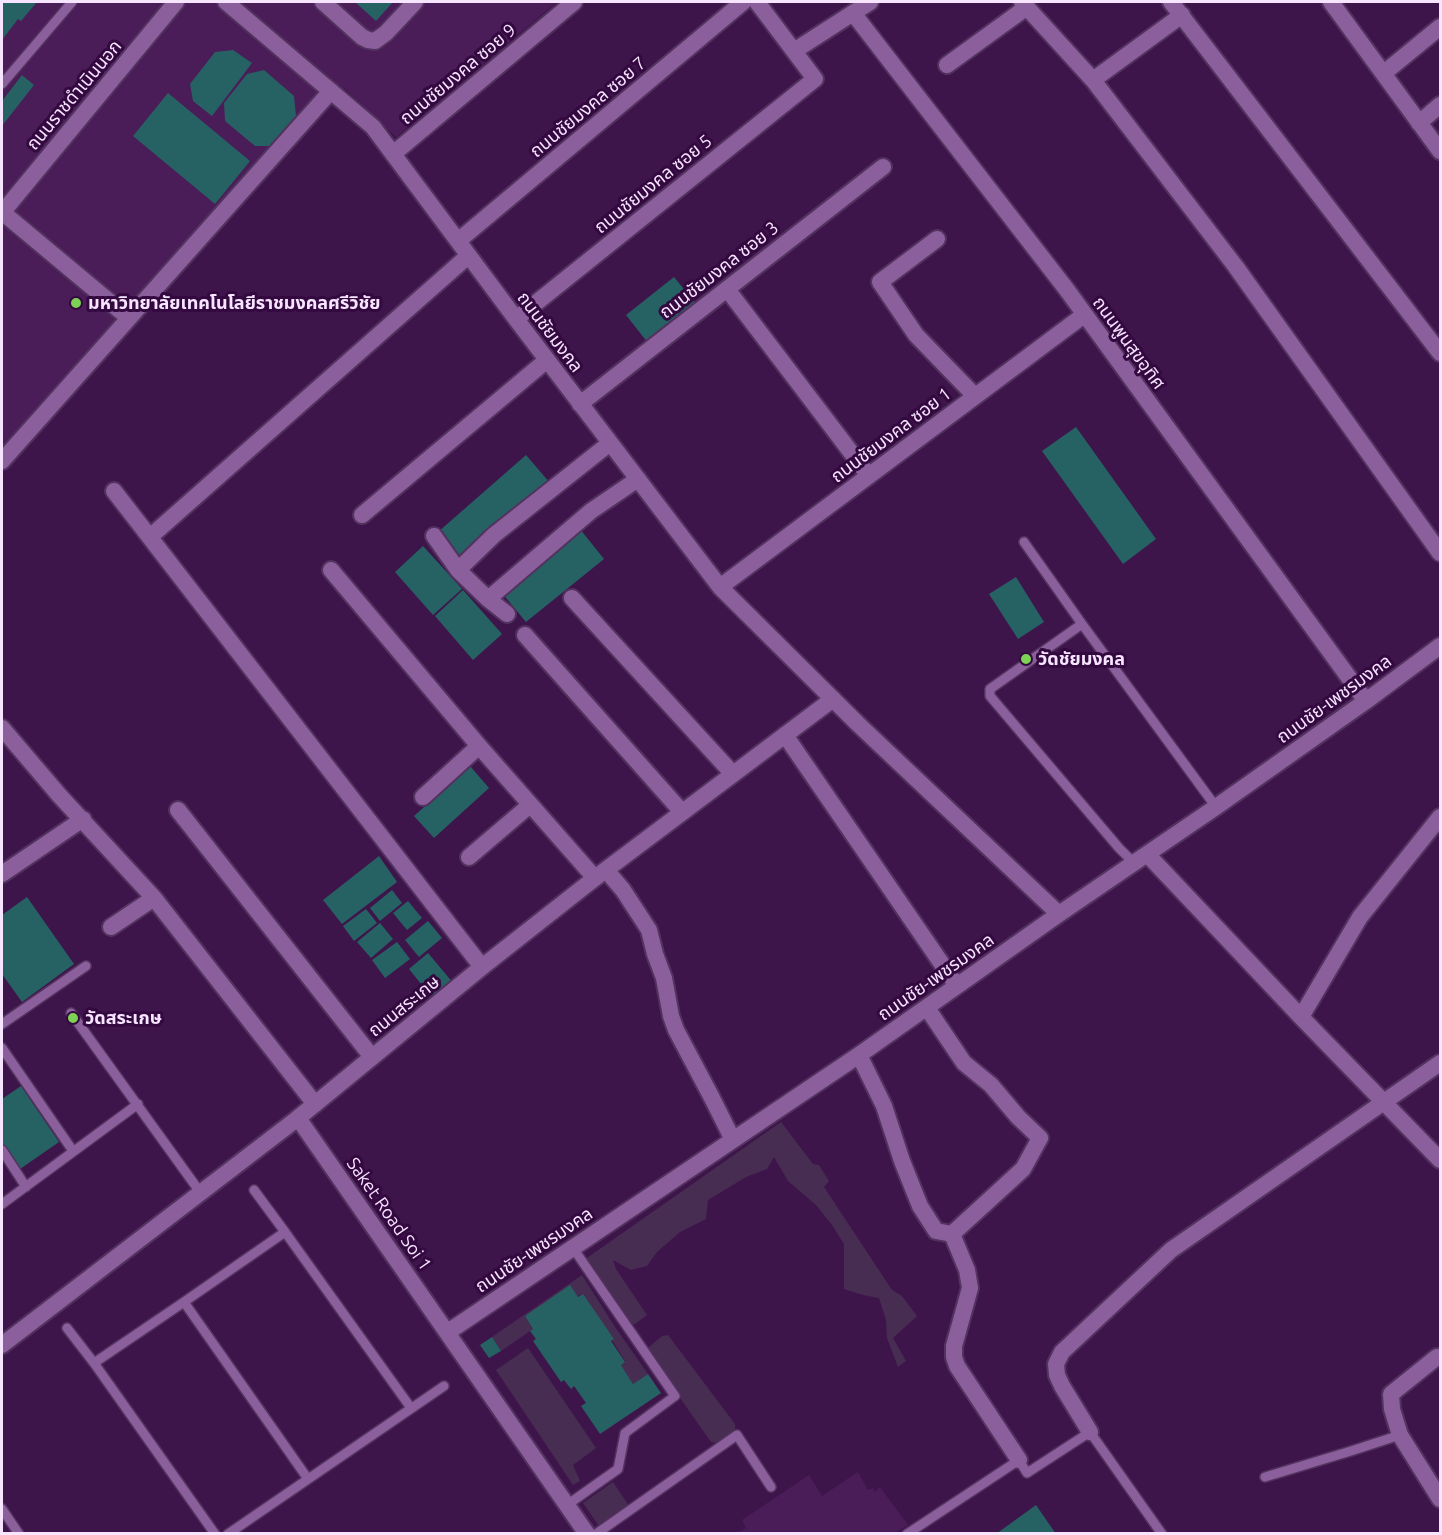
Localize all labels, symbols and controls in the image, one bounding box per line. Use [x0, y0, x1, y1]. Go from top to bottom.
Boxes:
street label: ถนนชัยมงคล ซอย 9 [396, 19, 520, 129]
street label: ถนนราชดำเนินนอก [22, 36, 126, 154]
street label: ถนนชัยมงคล ซอย 7 [526, 52, 650, 162]
street label: ถนนชัยมงคล ซอย 5 [590, 130, 716, 238]
street label: ถนนชัยมงคล ซอย 3 [655, 217, 783, 323]
street label: ถนนชัยมงคล [513, 287, 587, 377]
place label: มหาวิทยาลัยเทคโนโลยีราชมงคลศรีวิชัย [88, 292, 381, 314]
street label: ถนนพูนสุขอุทิศ [1088, 292, 1170, 394]
marker: มหาวิทยาลัยเทคโนโลยีราชมงคลศรีวิชัย [69, 296, 83, 310]
street label: ถนนชัยมงคล ซอย 1 [827, 383, 955, 487]
place label: วัดชัยมงคล [1038, 648, 1125, 670]
street label: ถนนชัย-เพชรมงคล [1272, 650, 1396, 748]
marker: วัดชัยมงคล [1019, 652, 1033, 666]
street label: ถนนชัย-เพชรมงคล [874, 929, 998, 1025]
street label: ถนนสระเกษ [364, 971, 444, 1041]
place label: วัดสระเกษ [85, 1007, 162, 1029]
marker: วัดสระเกษ [66, 1011, 80, 1025]
street label: Saket Road Soi 1 [342, 1153, 436, 1275]
street label: ถนนชัย-เพชรมงคล [471, 1203, 597, 1297]

